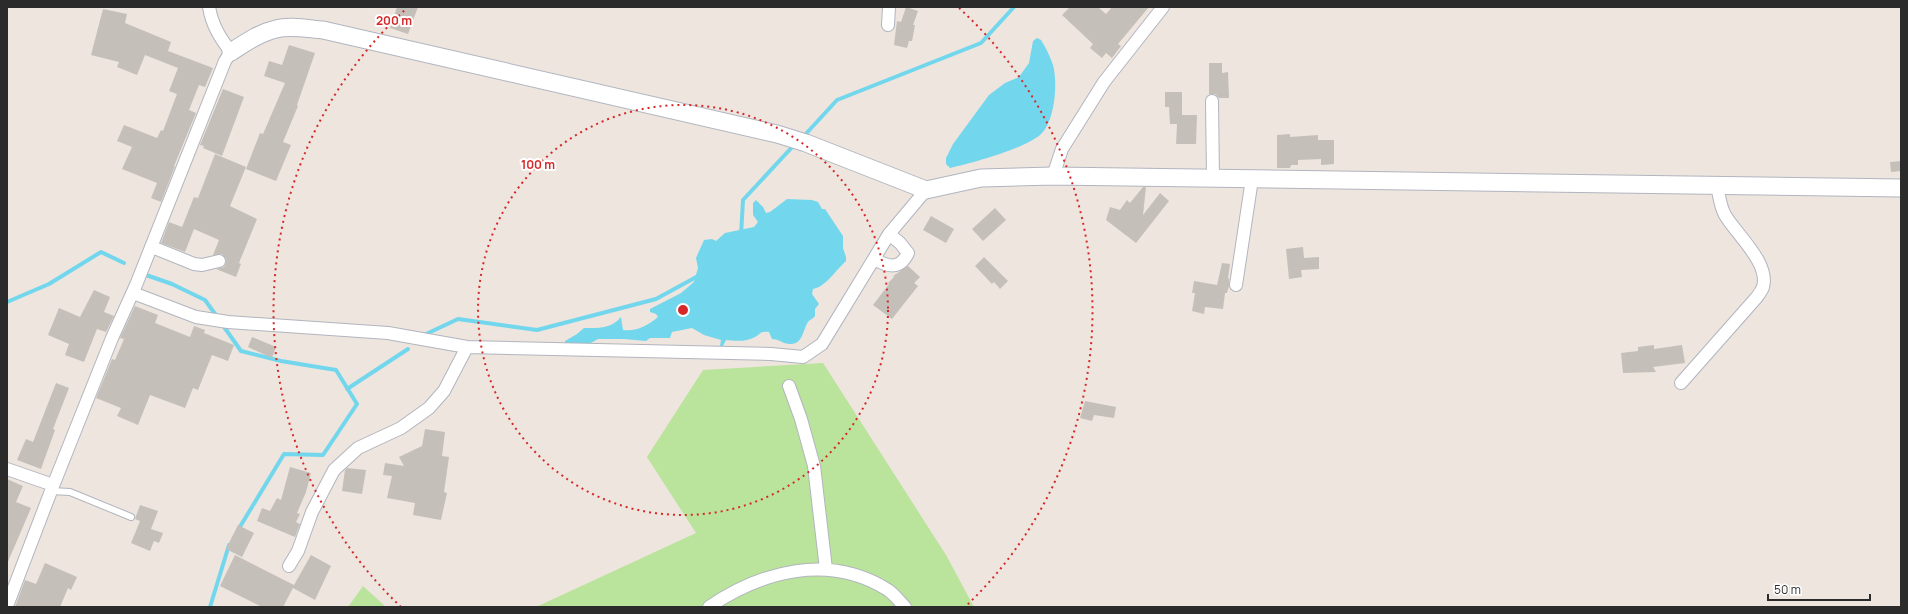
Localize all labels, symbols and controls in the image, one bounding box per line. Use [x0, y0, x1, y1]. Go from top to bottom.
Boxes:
text: 200 m [376, 12, 412, 29]
text: 100 m [521, 156, 555, 173]
centre of rings [676, 303, 690, 317]
scale bar [1768, 576, 1870, 602]
text: 50 m [1774, 581, 1801, 598]

